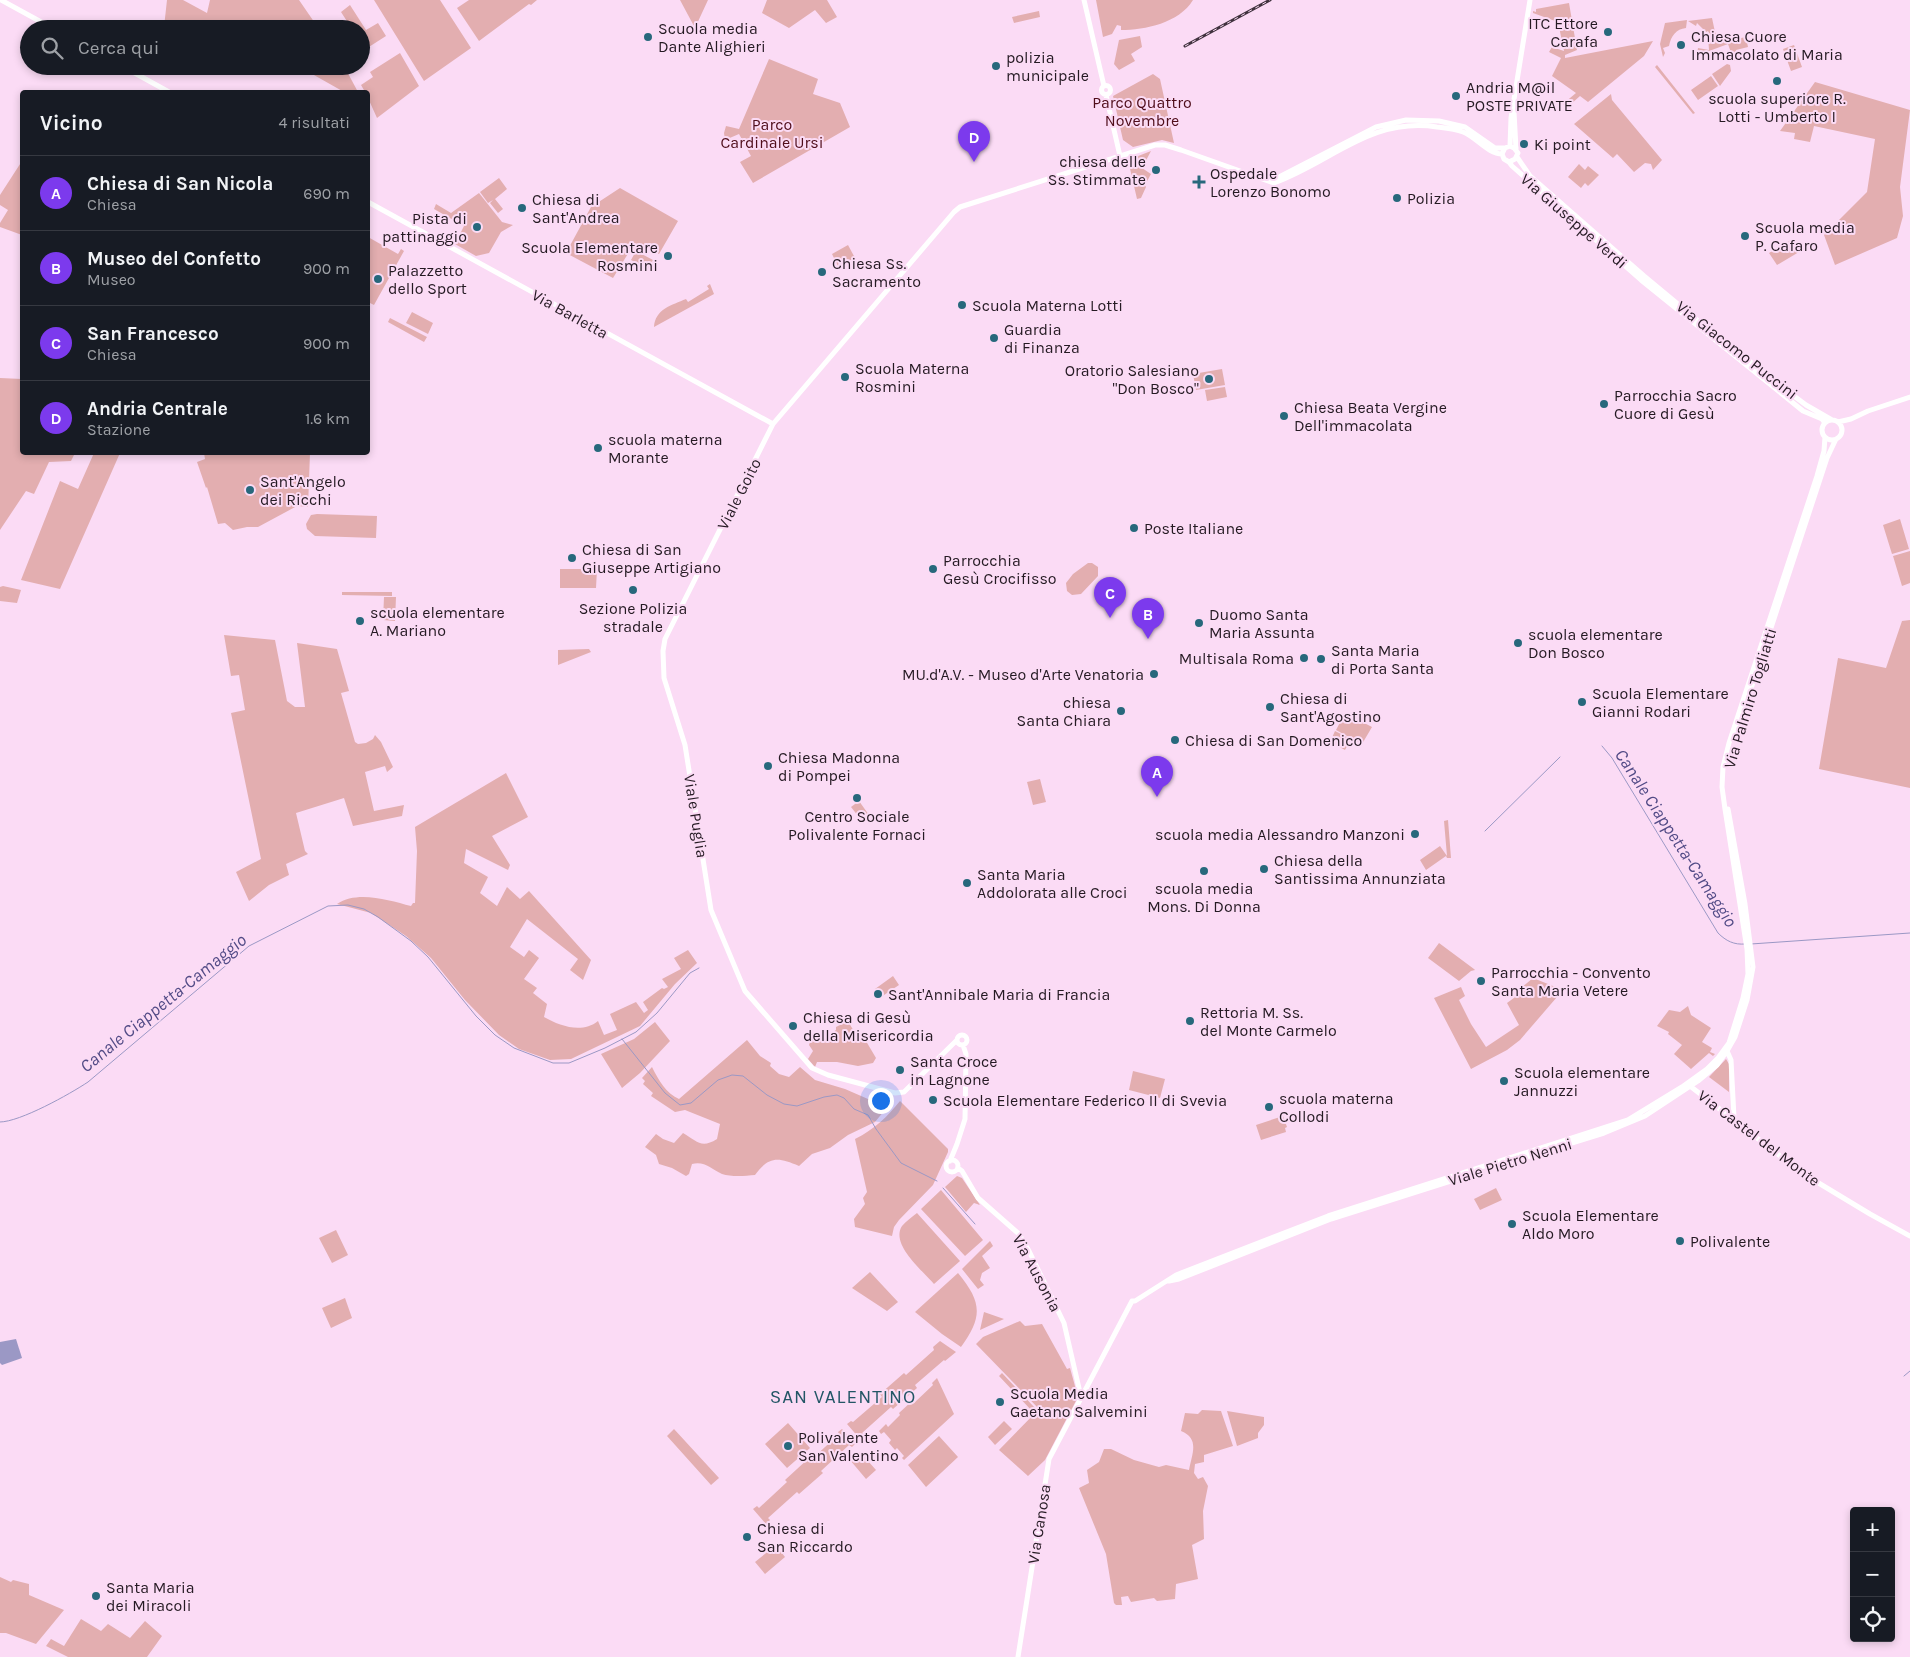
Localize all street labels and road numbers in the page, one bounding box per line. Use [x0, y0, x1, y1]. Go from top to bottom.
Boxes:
street label: Via Giuseppe Verdi [1517, 169, 1631, 273]
street label: Via Barletta [528, 285, 612, 343]
street label: Via Giacomo Puccini [1672, 297, 1802, 403]
street label: Viale Goito [713, 455, 765, 533]
street label: Via Palmiro Togliatti [1720, 625, 1780, 771]
street label: Viale Puglia [680, 773, 712, 859]
street label: Via Castel del Monte [1694, 1086, 1824, 1190]
street label: Viale Pietro Nenni [1446, 1134, 1574, 1190]
street label: Via Ausonia [1009, 1231, 1065, 1315]
street label: Via Canosa [1023, 1483, 1055, 1565]

